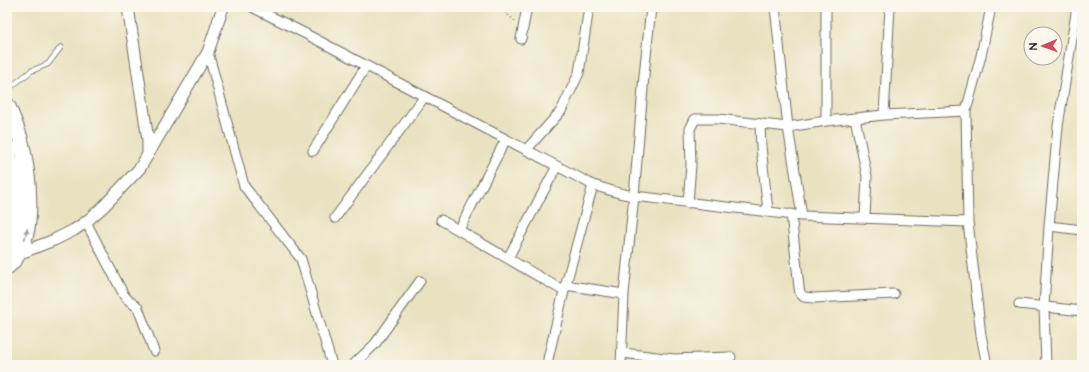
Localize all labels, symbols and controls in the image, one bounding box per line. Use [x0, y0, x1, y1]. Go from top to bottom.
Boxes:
north arrow [1023, 26, 1063, 66]
text: N [1026, 43, 1041, 50]
one-way arrow [23, 228, 29, 240]

